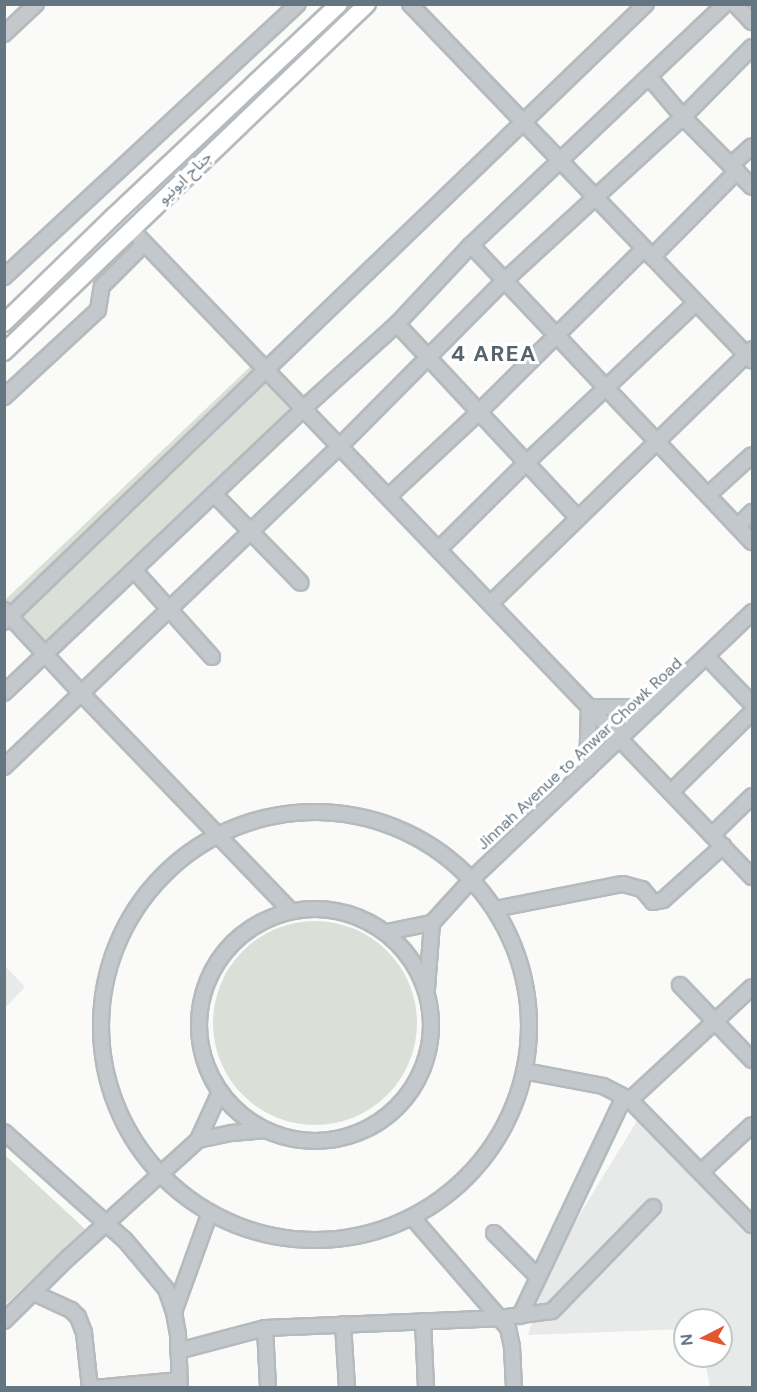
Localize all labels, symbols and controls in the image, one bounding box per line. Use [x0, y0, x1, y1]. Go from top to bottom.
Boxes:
street label: جناح ایونیو [154, 147, 216, 209]
district label: 4 AREA [451, 341, 537, 367]
street label: Jinnah Avenue to Anwar Chowk Road [474, 654, 686, 854]
north arrow [673, 1308, 733, 1368]
text: N [676, 1333, 698, 1347]

